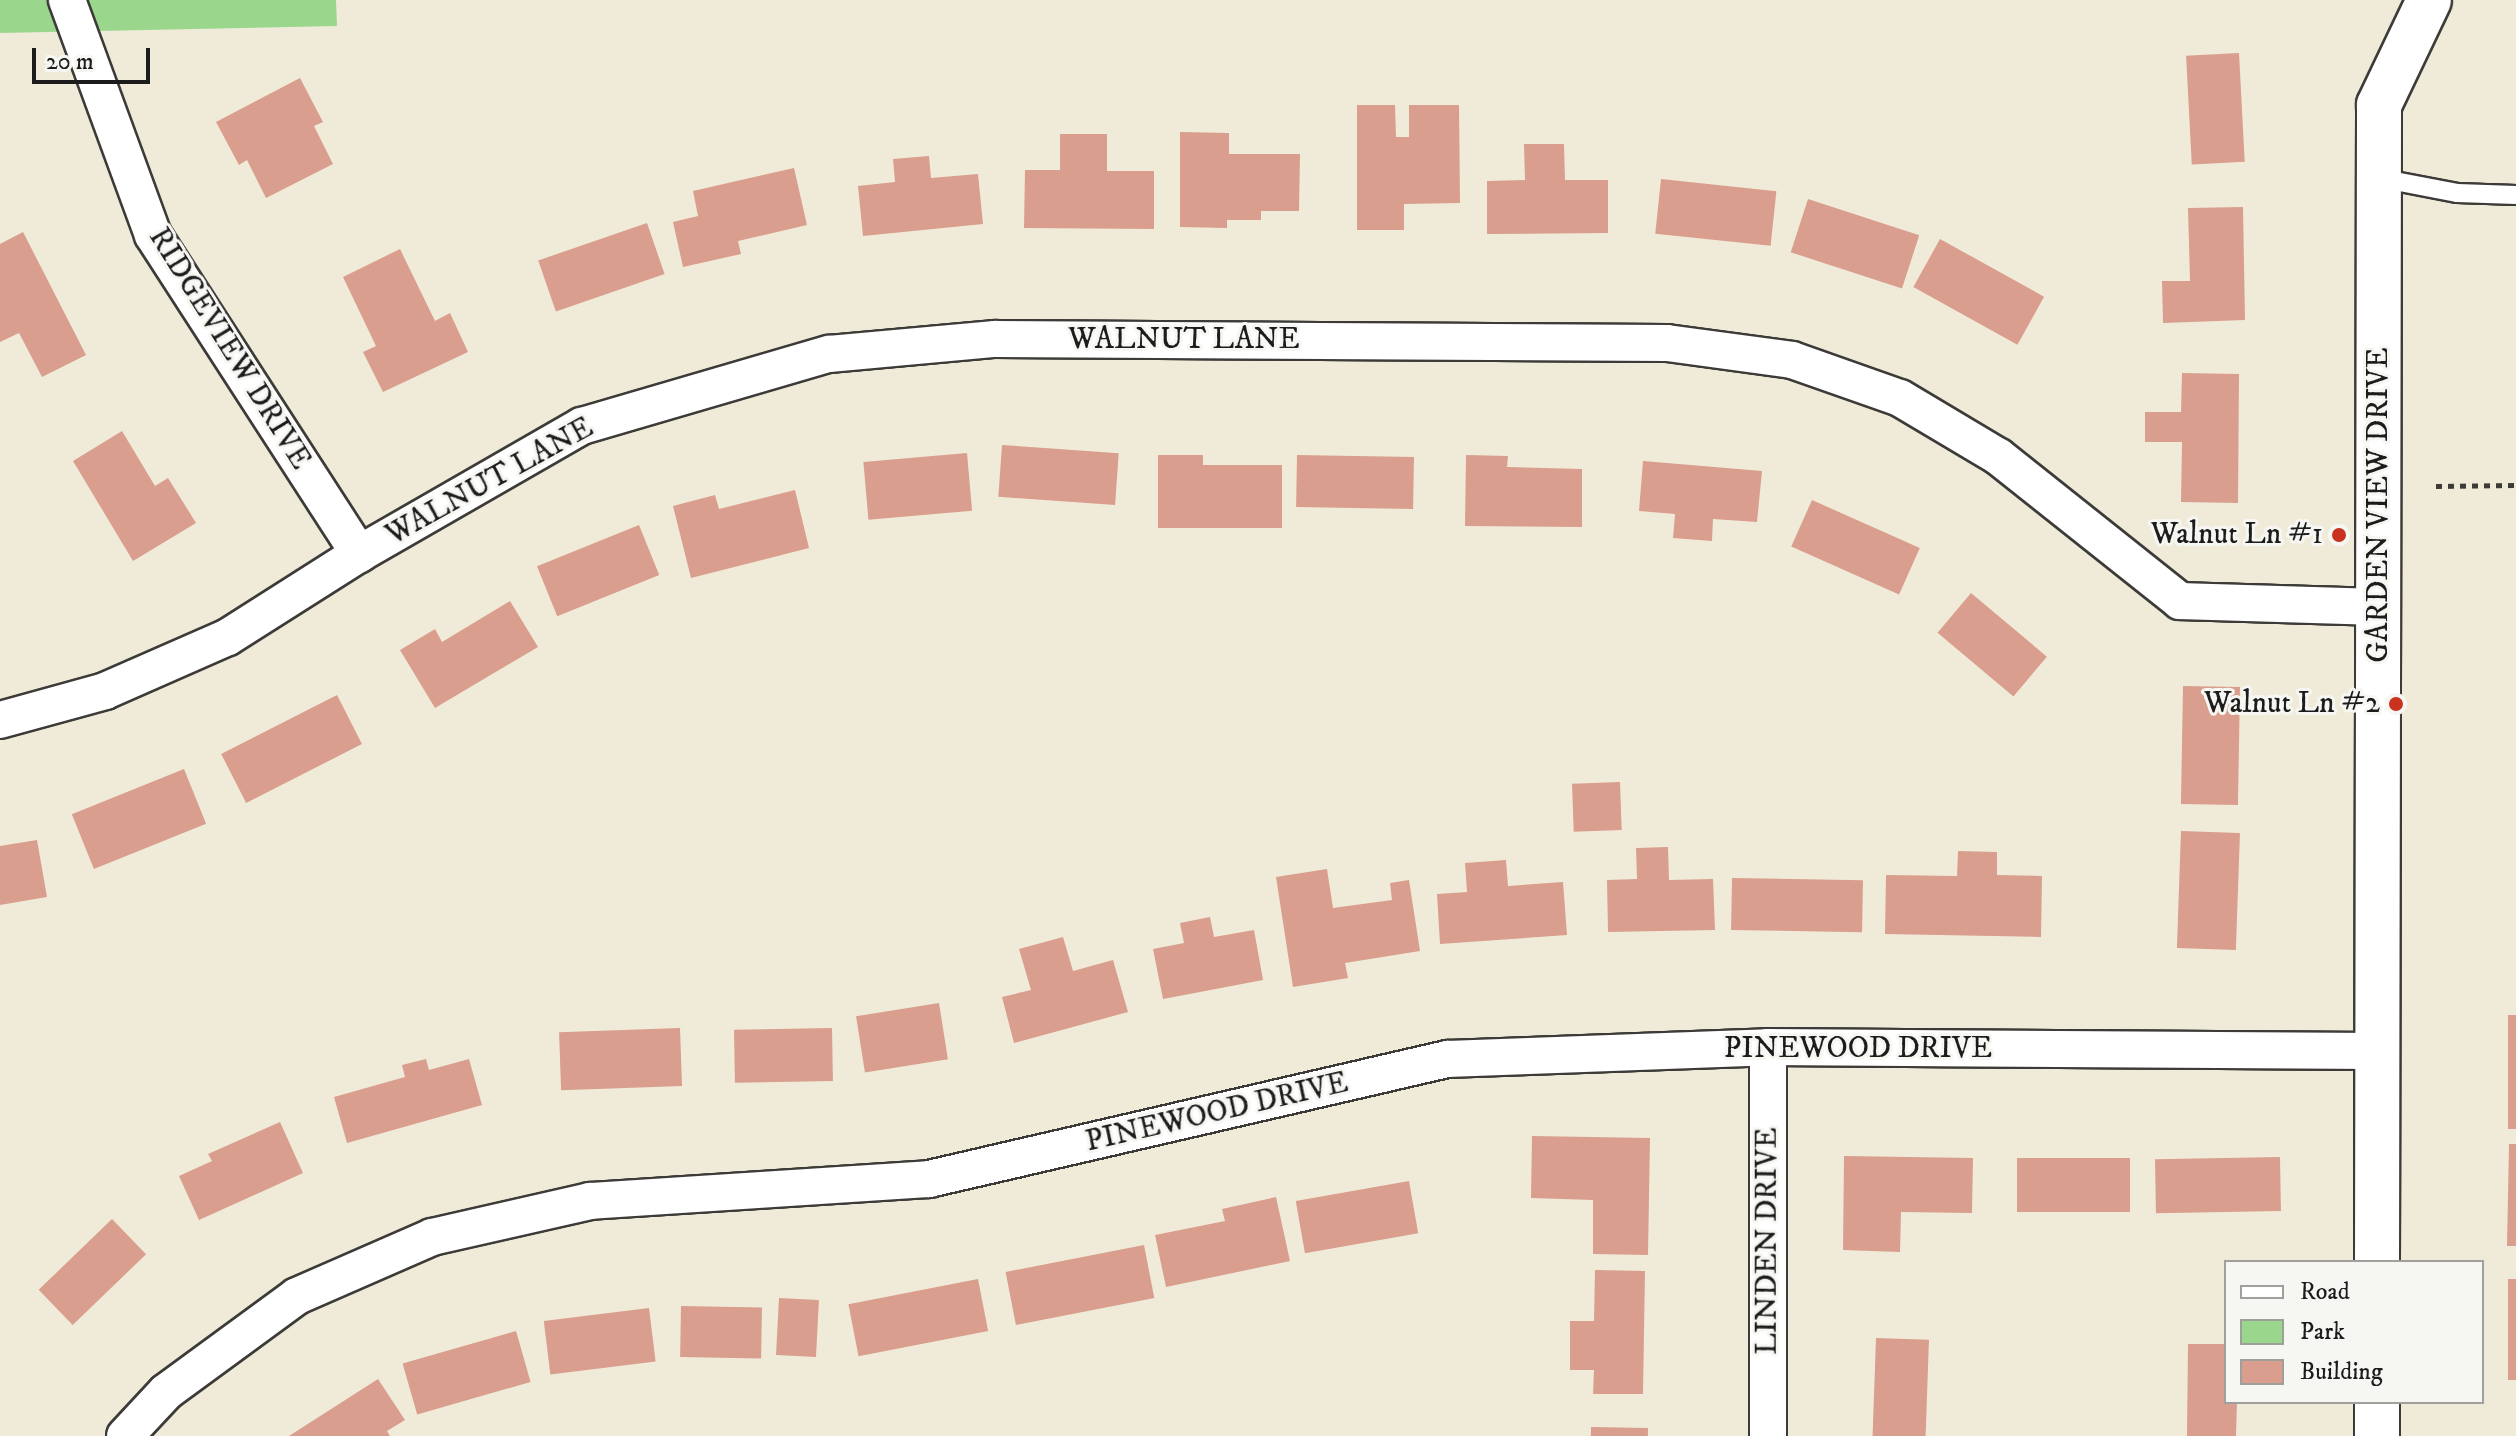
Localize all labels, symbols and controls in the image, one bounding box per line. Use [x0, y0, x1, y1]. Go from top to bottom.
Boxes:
scale bar [36, 32, 154, 82]
text: 20 m [46, 47, 94, 77]
street label: RIDGEVIEW DRIVE [140, 222, 318, 476]
street label: WALNUT LANE [1068, 322, 1300, 358]
street label: GARDEN VIEW DRIVE [2361, 347, 2397, 663]
street label: WALNUT LANE [380, 410, 600, 554]
place label: Walnut Ln #1 [2151, 517, 2323, 553]
marker: Walnut Ln #1 [2330, 526, 2348, 544]
place label: Walnut Ln #2 [2204, 686, 2380, 722]
marker: Walnut Ln #2 [2387, 695, 2405, 713]
street label: PINEWOOD DRIVE [1724, 1031, 1992, 1067]
street label: PINEWOOD DRIVE [1082, 1065, 1352, 1161]
street label: LINDEN DRIVE [1750, 1127, 1786, 1355]
legend [2224, 1260, 2484, 1404]
text: Road [2300, 1277, 2350, 1307]
text: Park [2300, 1317, 2345, 1347]
text: Building [2300, 1357, 2383, 1387]

